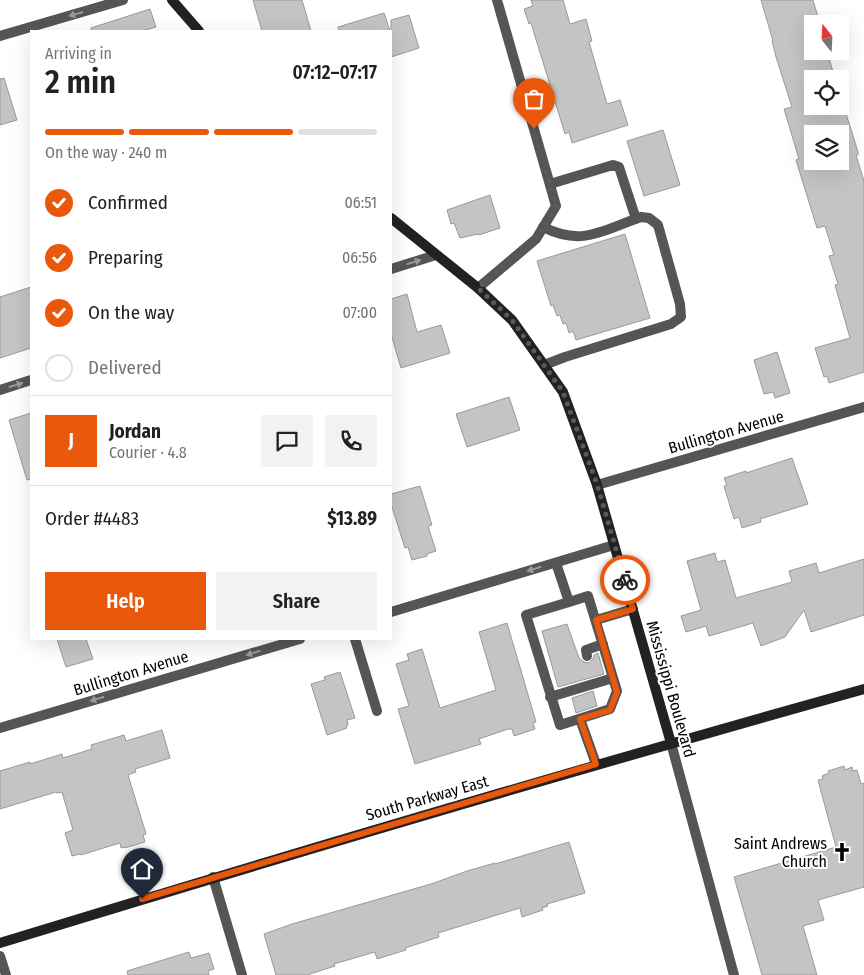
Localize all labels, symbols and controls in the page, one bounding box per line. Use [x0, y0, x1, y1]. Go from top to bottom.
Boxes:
one-way arrow [68, 10, 83, 18]
north arrow [804, 15, 849, 60]
map controls [804, 15, 849, 170]
text: Arriving in [45, 44, 112, 63]
text: 07:12–07:17 [292, 61, 377, 84]
text: 2 min [45, 63, 116, 101]
button: locate [804, 70, 849, 115]
pin [513, 78, 555, 129]
icon: bag [520, 85, 548, 113]
button: layers [804, 125, 849, 170]
text: On the way · 240 m [45, 143, 167, 162]
icon: check [45, 189, 73, 217]
text: Confirmed [88, 191, 168, 214]
text: 06:51 [344, 193, 377, 212]
icon: check [45, 244, 73, 272]
text: Preparing [88, 246, 163, 269]
text: 06:56 [342, 248, 377, 267]
one-way arrow [406, 258, 421, 266]
icon: check [45, 299, 73, 327]
text: On the way [88, 301, 174, 324]
text: 07:00 [342, 303, 377, 322]
text: Delivered [88, 356, 162, 379]
one-way arrow [8, 380, 23, 388]
street label: Bullington Avenue [666, 406, 786, 458]
button: chat [261, 415, 313, 467]
button: phone [325, 415, 377, 467]
text: Jordan [109, 420, 161, 443]
text: J [68, 429, 74, 452]
text: Courier · 4.8 [109, 443, 187, 462]
text: Order #4483 [45, 507, 139, 530]
text: $13.89 [327, 507, 377, 530]
courier [600, 555, 650, 605]
one-way arrow [527, 566, 542, 574]
icon: bike [611, 566, 639, 594]
button: Help [45, 572, 206, 630]
button: Share [216, 572, 377, 630]
street label: Mississippi Boulevard [642, 618, 700, 760]
street label: Bullington Avenue [71, 646, 191, 700]
one-way arrow [246, 649, 261, 657]
one-way arrow [90, 696, 105, 704]
street label: South Parkway East [364, 771, 491, 825]
place label: Saint Andrews Church [734, 834, 827, 871]
church icon: Saint Andrews Church [831, 841, 853, 863]
pin [121, 848, 163, 899]
icon: home [128, 855, 156, 883]

